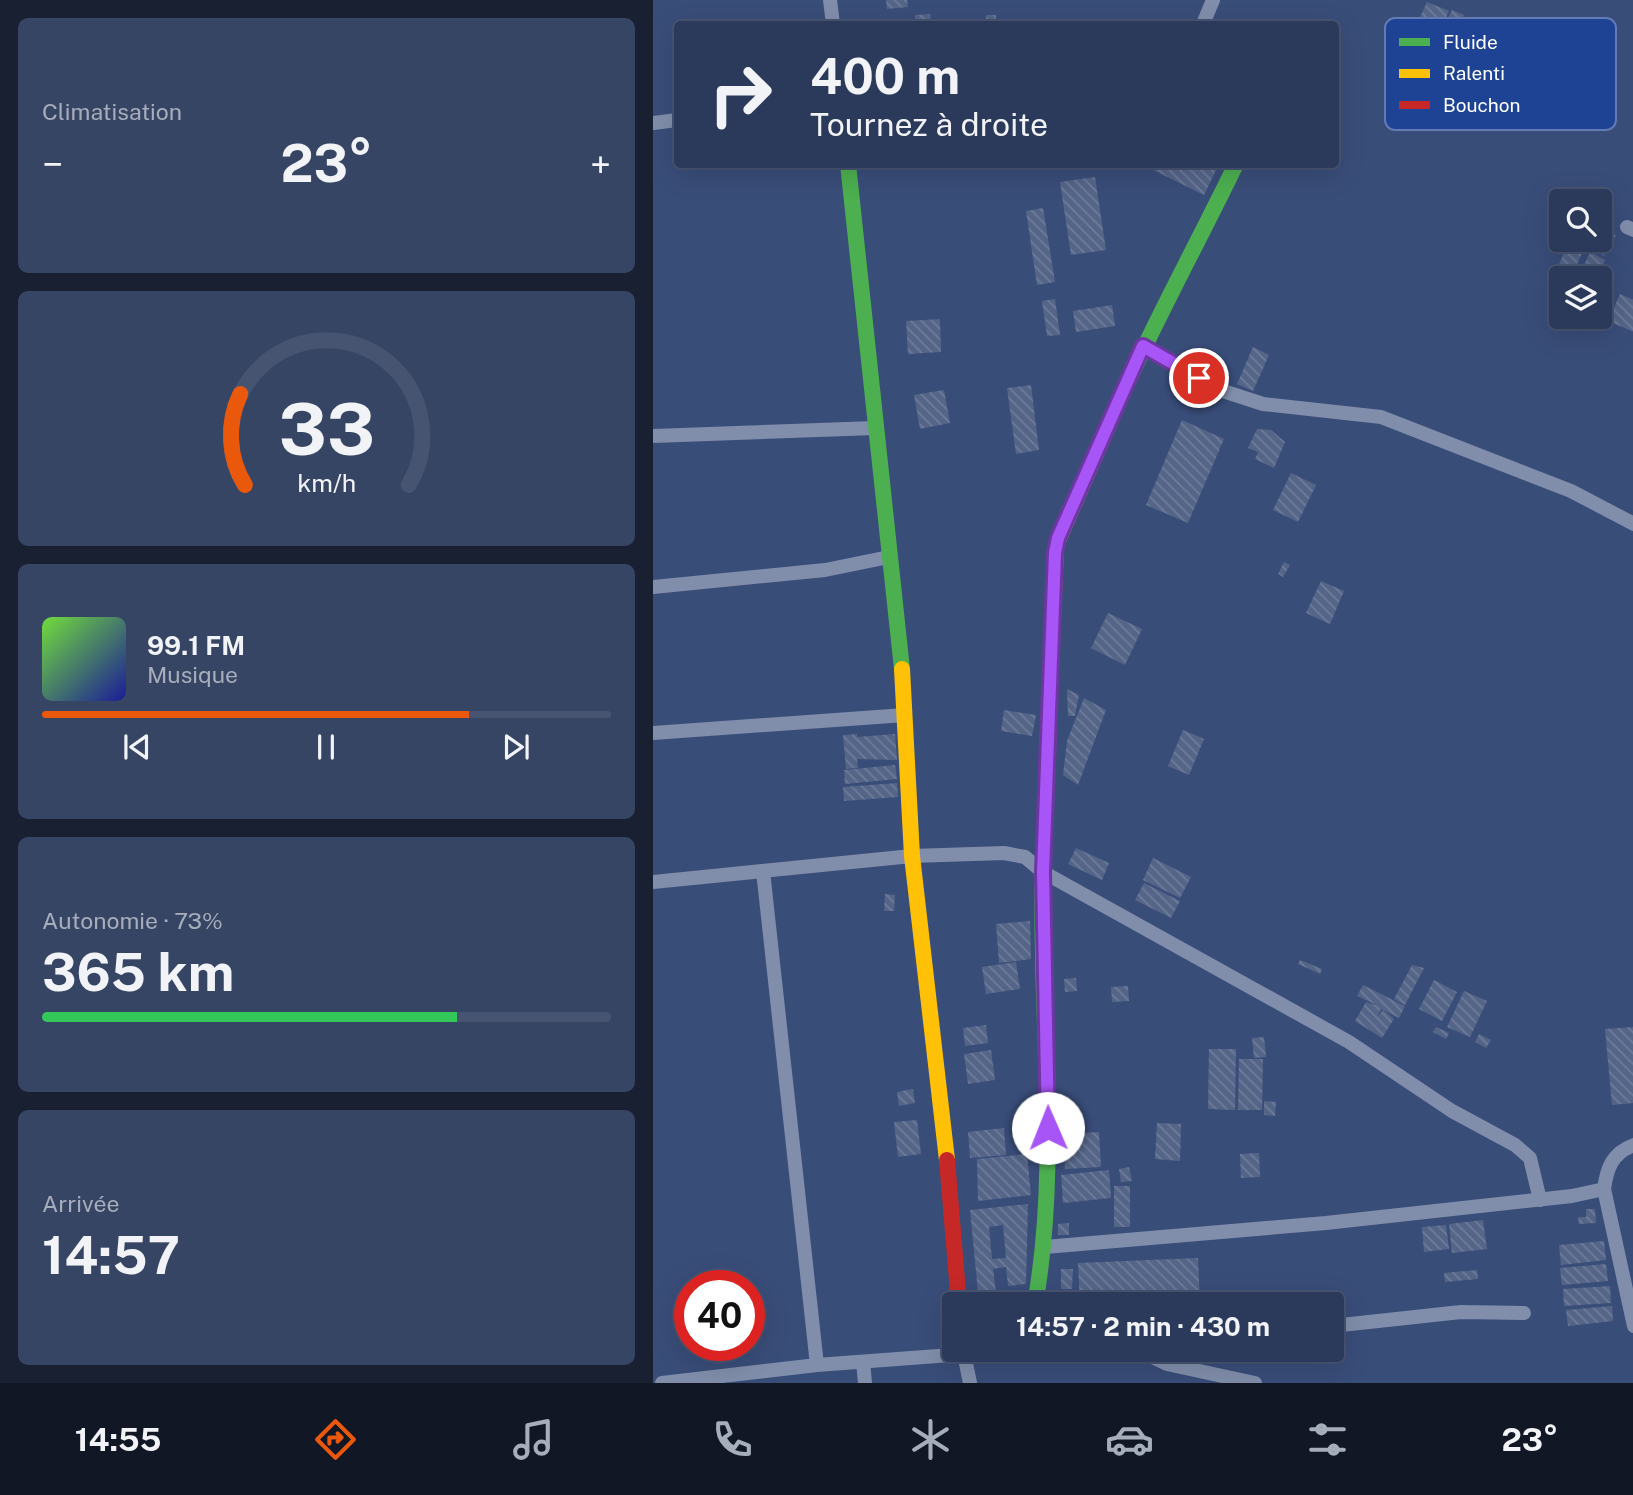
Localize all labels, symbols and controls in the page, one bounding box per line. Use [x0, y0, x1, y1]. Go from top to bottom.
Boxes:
legend [1385, 18, 1616, 130]
text: Fluide [1443, 31, 1498, 53]
text: 400 m [810, 47, 960, 105]
icon: right [695, 49, 786, 140]
text: Ralenti [1443, 62, 1505, 84]
text: Bouchon [1443, 94, 1520, 116]
text: Climatisation [42, 98, 182, 125]
text: Tournez à droite [810, 106, 1048, 143]
text: 23° [280, 133, 373, 194]
text: − [42, 142, 63, 187]
text: + [590, 142, 611, 187]
map controls [1549, 189, 1612, 329]
button: search [1549, 189, 1612, 252]
button: layers [1549, 266, 1612, 329]
pin [1169, 348, 1229, 408]
icon: arrive [1180, 359, 1218, 397]
text: 33 [278, 386, 375, 471]
text: km/h [297, 467, 356, 497]
text: 99.1 FM [147, 630, 245, 661]
text: Musique [147, 661, 238, 688]
icon: previous [118, 728, 156, 766]
icon: pause [307, 728, 345, 766]
icon: next [497, 728, 535, 766]
text: Autonomie · 73% [42, 907, 223, 934]
text: 365 km [42, 942, 234, 1003]
position arrow [1011, 1091, 1085, 1165]
text: Arrivée [42, 1190, 119, 1217]
text: 14:57 [42, 1225, 180, 1286]
speed limit sign: 40 [674, 1270, 765, 1361]
text: 14:57 · 2 min · 430 m [1016, 1311, 1270, 1342]
icon: directions [311, 1415, 360, 1464]
icon: music [509, 1415, 558, 1464]
icon: phone [708, 1415, 757, 1464]
icon: climate [906, 1415, 955, 1464]
icon: car [1105, 1415, 1154, 1464]
icon: filters [1303, 1415, 1352, 1464]
text: 14:55 [75, 1421, 161, 1458]
text: 23° [1501, 1421, 1558, 1458]

